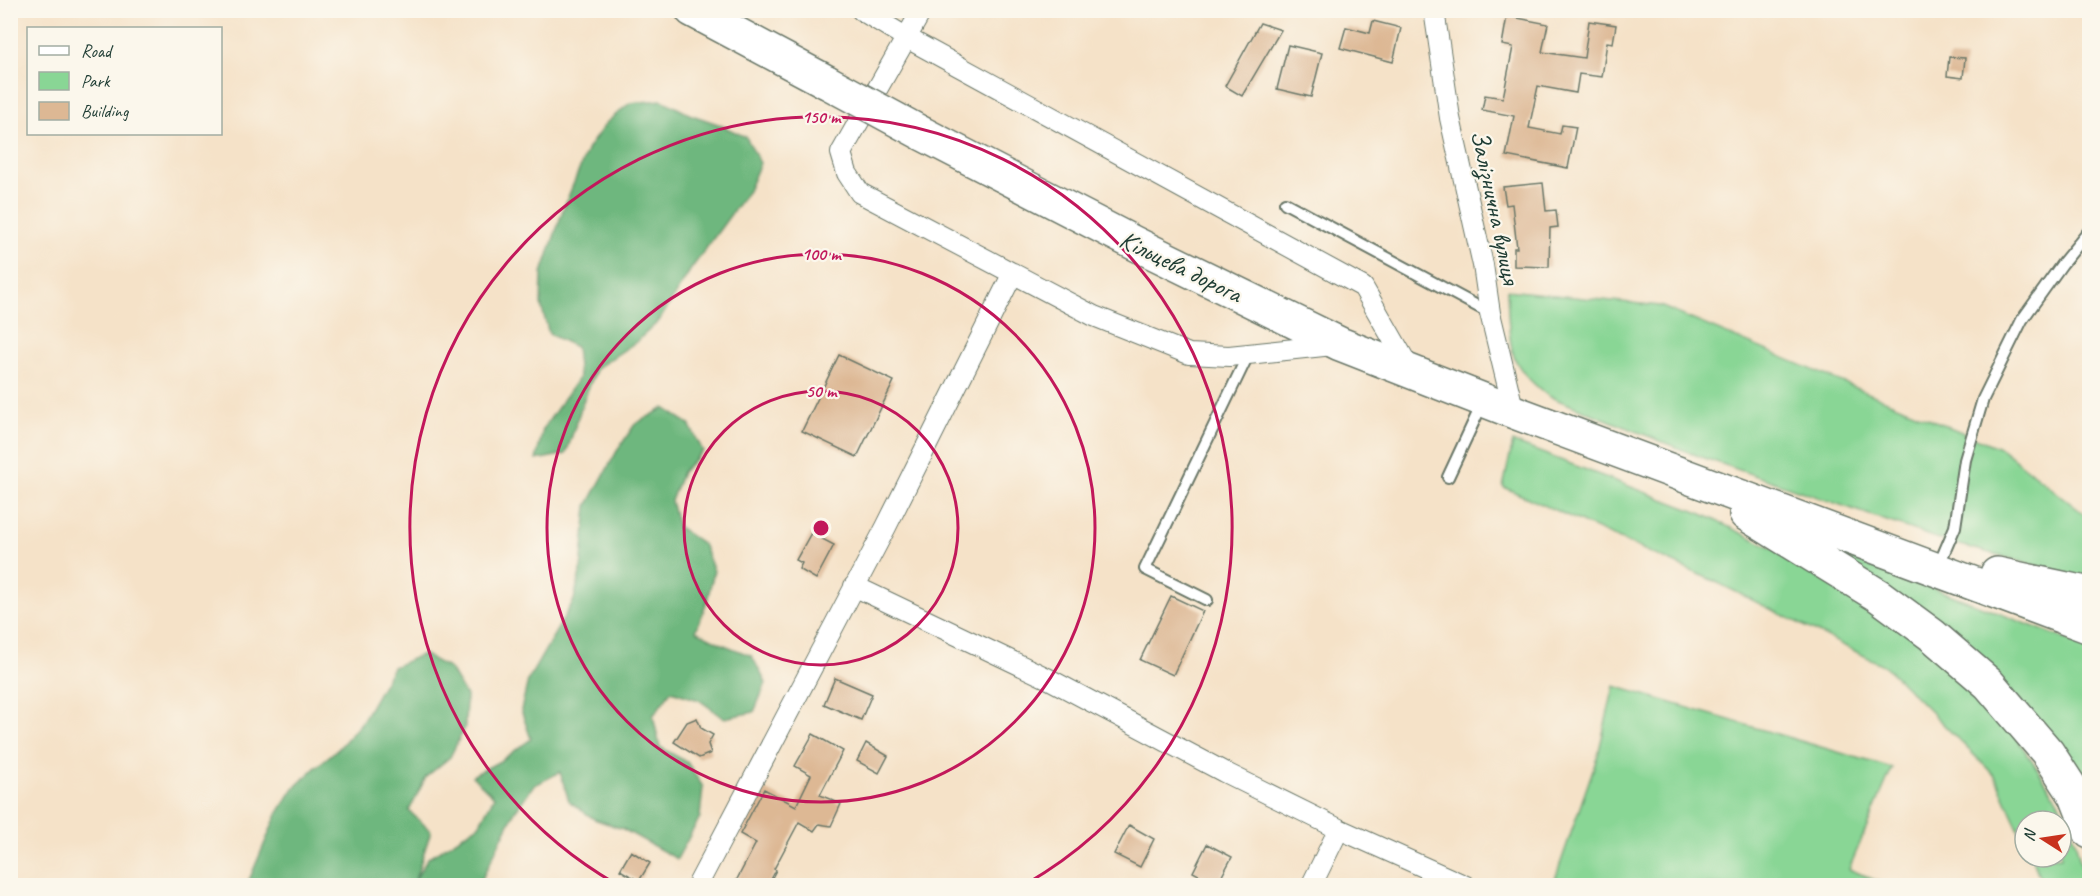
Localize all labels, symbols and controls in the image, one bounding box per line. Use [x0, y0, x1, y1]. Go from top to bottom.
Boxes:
legend [27, 27, 222, 135]
text: Road [81, 40, 114, 62]
text: Park [81, 70, 111, 92]
text: Building [81, 100, 130, 122]
text: 150 m [802, 106, 842, 128]
street label: Залізнична вулиця [1462, 127, 1528, 289]
street label: Кільцева дорога [1114, 223, 1249, 311]
text: 100 m [802, 243, 842, 265]
text: 50 m [806, 380, 838, 402]
centre of rings [811, 518, 831, 538]
north arrow [2013, 809, 2073, 869]
text: N [2018, 826, 2041, 843]

